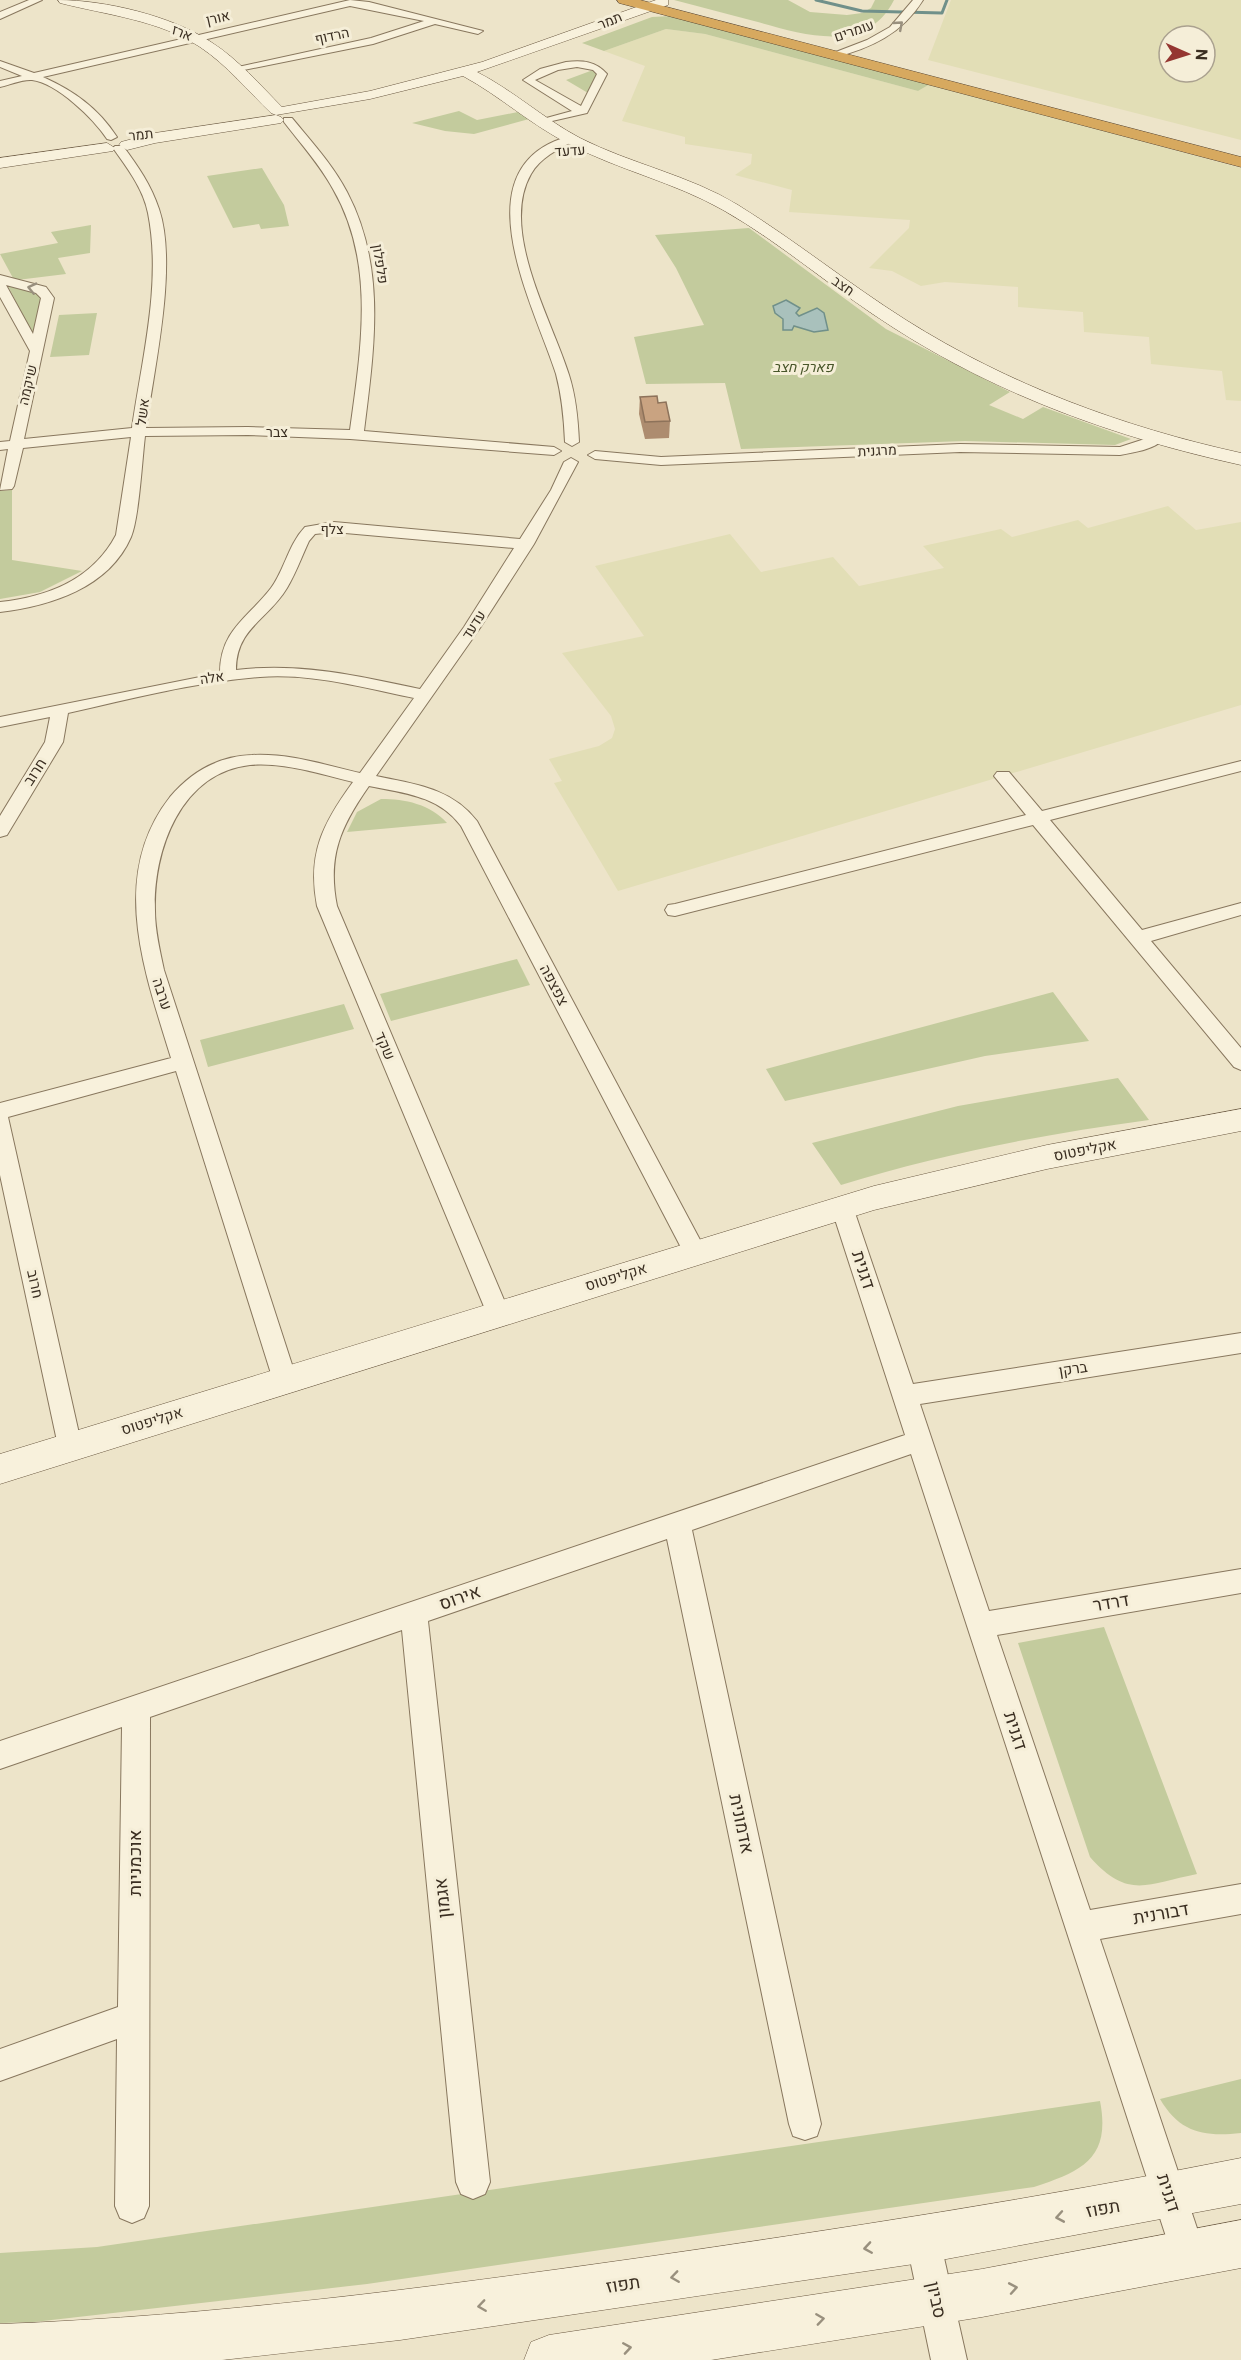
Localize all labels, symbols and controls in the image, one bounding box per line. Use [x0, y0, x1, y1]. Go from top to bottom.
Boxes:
street label: אורן [204, 5, 232, 31]
street label: תמר [595, 7, 625, 35]
street label: עומרים [831, 14, 877, 48]
street label: ארז [168, 19, 196, 47]
one-way arrow [892, 21, 903, 32]
street label: הרדוף [313, 22, 351, 50]
north arrow [1157, 24, 1217, 84]
text: N [1189, 48, 1213, 61]
street label: תמר [128, 123, 154, 147]
street label: עדעד [554, 140, 586, 162]
street label: פלפלון [366, 243, 394, 285]
street label: חצב [827, 271, 859, 301]
one-way arrow [27, 283, 37, 296]
park label: פארק חצב [773, 357, 834, 378]
street label: שיקמה [13, 363, 43, 407]
street label: אשל [131, 397, 155, 427]
street label: צבר [266, 422, 288, 443]
street label: מרגנית [857, 439, 897, 463]
street label: צלף [320, 519, 344, 540]
street label: עדעד [457, 606, 491, 644]
street label: אלה [198, 666, 226, 690]
street label: חרוב [18, 754, 52, 790]
street label: צפצפה [534, 960, 574, 1010]
street label: ערבה [146, 975, 178, 1013]
street label: שקד [369, 1028, 401, 1064]
street label: אקליפטוס [1052, 1133, 1118, 1167]
street label: דגנית [844, 1247, 882, 1293]
street label: אקליפטוס [582, 1257, 650, 1297]
street label: חרוב [21, 1268, 49, 1300]
street label: ברקן [1057, 1356, 1089, 1382]
street label: אקליפטוס [118, 1401, 186, 1441]
street label: אירוס [435, 1578, 485, 1618]
street label: דרדר [1091, 1587, 1131, 1619]
street label: דגנית [996, 1708, 1034, 1754]
street label: אדמונית [721, 1791, 761, 1857]
street label: אוכמניות [122, 1830, 149, 1896]
street label: אגמון [427, 1876, 459, 1920]
street label: דבורנית [1131, 1896, 1191, 1932]
street label: דגנית [1149, 2170, 1187, 2216]
street label: תפוז [1084, 2193, 1122, 2225]
one-way arrow [1055, 2210, 1065, 2223]
one-way arrow [863, 2242, 872, 2254]
street label: תפוז [604, 2269, 642, 2301]
one-way arrow [670, 2270, 679, 2282]
street label: סביון [919, 2279, 953, 2321]
one-way arrow [1007, 2282, 1017, 2295]
one-way arrow [477, 2299, 486, 2311]
one-way arrow [816, 2313, 825, 2325]
one-way arrow [623, 2342, 632, 2354]

